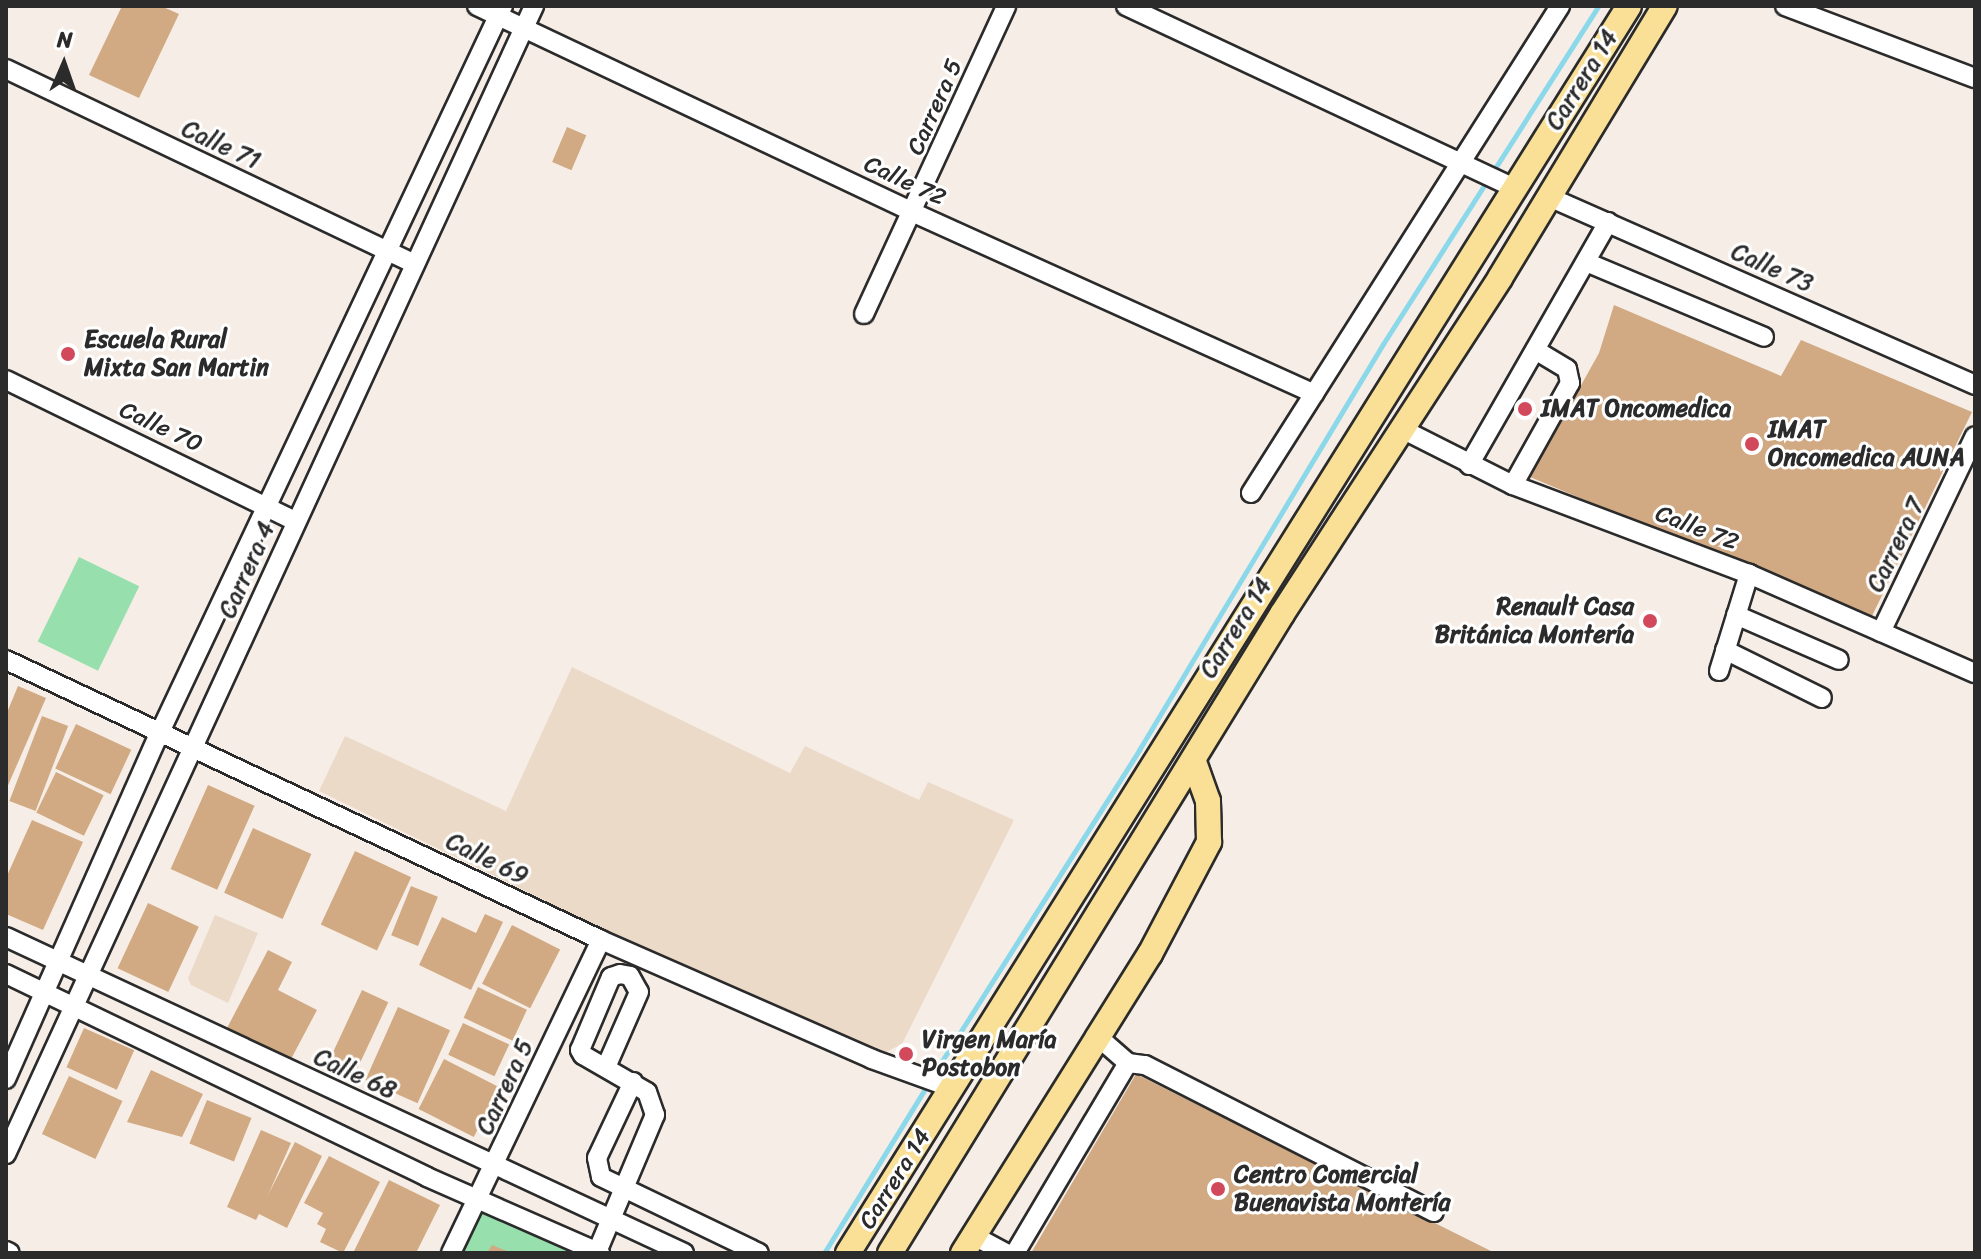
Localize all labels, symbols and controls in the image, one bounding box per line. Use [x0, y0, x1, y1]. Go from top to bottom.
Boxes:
text: N [57, 20, 73, 59]
north arrow [24, 24, 104, 104]
street label: Carrera 14 [1540, 25, 1624, 135]
street label: Carrera 5 [901, 55, 969, 159]
street label: Calle 71 [177, 114, 265, 176]
street label: Calle 72 [860, 150, 950, 212]
street label: Calle 73 [1727, 237, 1817, 299]
place label: Escuela Rural Mixta San Martin [84, 326, 269, 382]
marker: Escuela Rural Mixta San Martin [59, 345, 77, 363]
street label: Calle 70 [115, 395, 207, 459]
place label: IMAT Oncomedica [1541, 395, 1731, 423]
marker: IMAT Oncomedica [1516, 400, 1534, 418]
place label: IMAT Oncomedica AUNA [1768, 416, 1965, 472]
marker: IMAT Oncomedica AUNA [1743, 435, 1761, 453]
street label: Carrera 7 [1861, 493, 1931, 597]
street label: Calle 72 [1651, 499, 1743, 557]
street label: Carrera 4 [213, 517, 281, 623]
street label: Carrera 14 [1194, 573, 1278, 683]
place label: Renault Casa Británica Montería [1434, 593, 1634, 649]
marker: Renault Casa Británica Montería [1641, 612, 1659, 630]
street label: Calle 69 [441, 827, 533, 891]
place label: Virgen María Postobon [922, 1026, 1057, 1082]
street label: Carrera 5 [470, 1035, 540, 1139]
street label: Calle 68 [309, 1042, 401, 1106]
marker: Virgen María Postobon [897, 1045, 915, 1063]
street label: Carrera 14 [853, 1124, 937, 1234]
place label: Centro Comercial Buenavista Montería [1234, 1161, 1452, 1217]
marker: Centro Comercial Buenavista Montería [1209, 1180, 1227, 1198]

